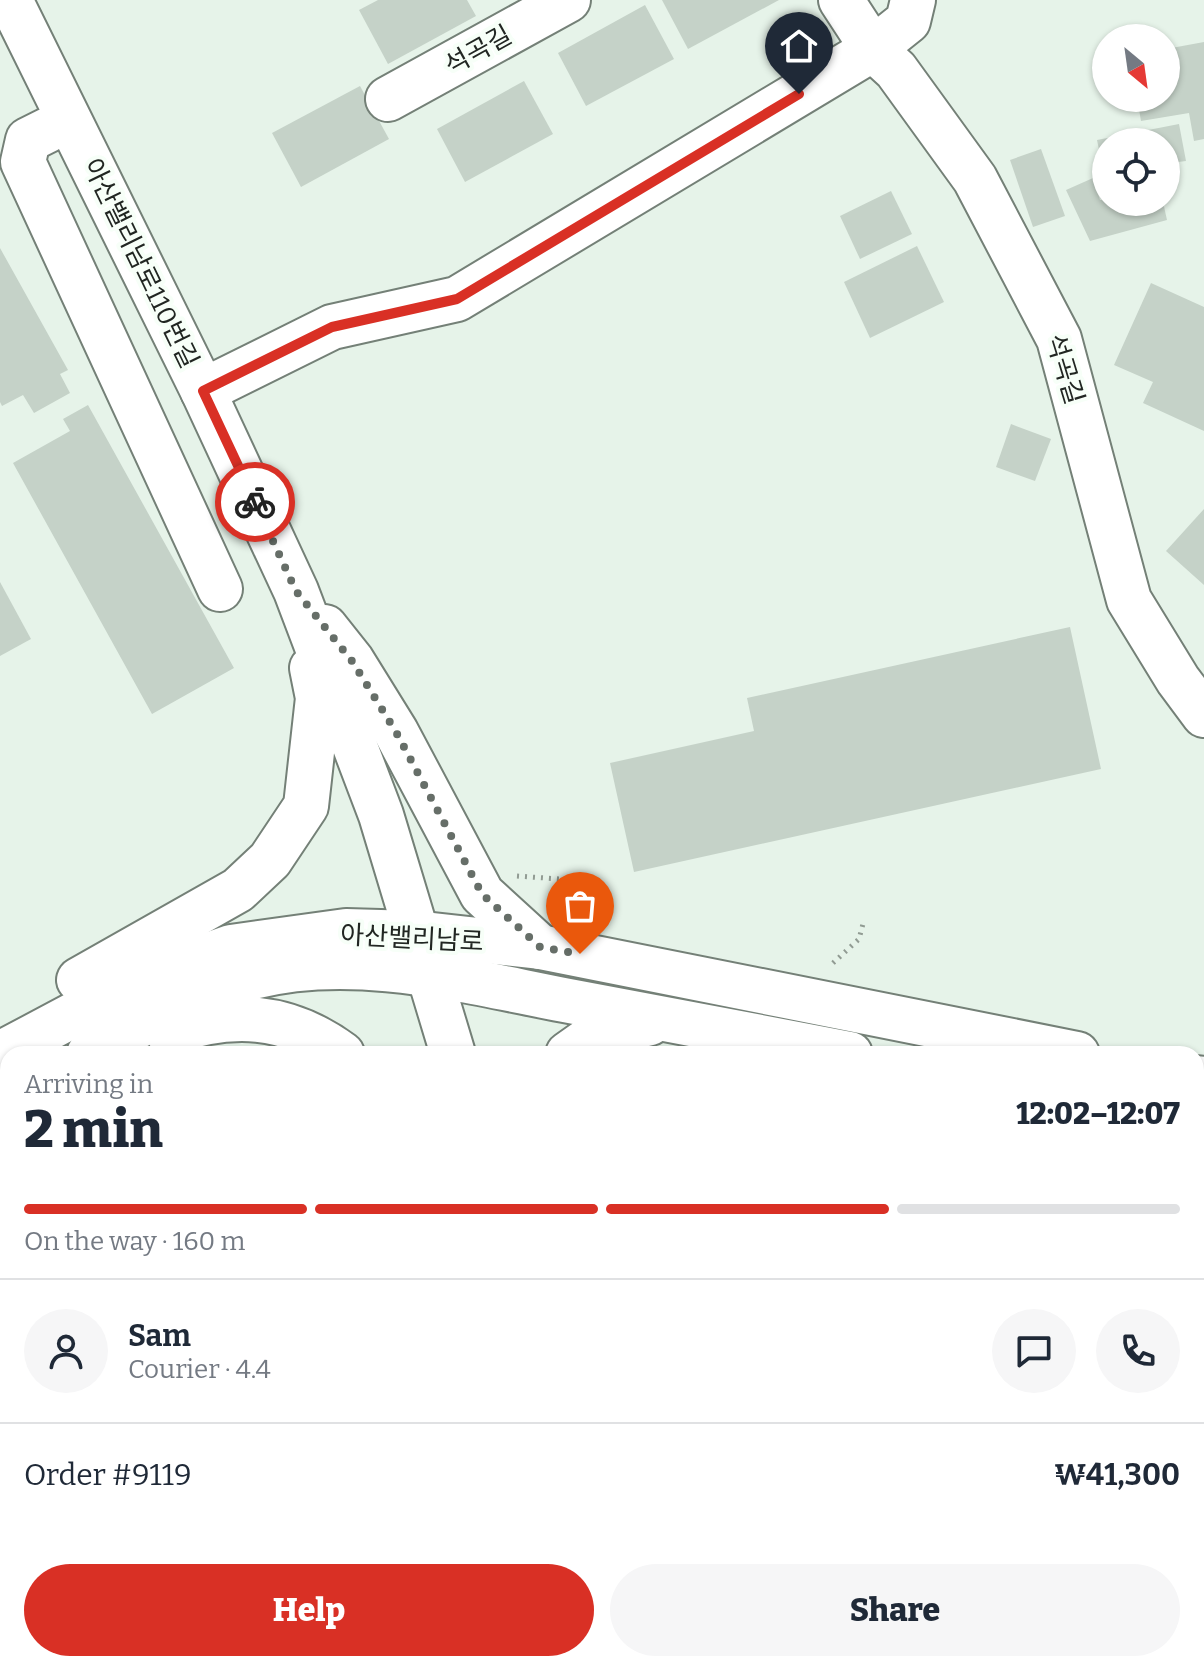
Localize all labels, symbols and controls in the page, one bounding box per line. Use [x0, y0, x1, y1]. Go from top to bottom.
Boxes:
pin [765, 12, 833, 94]
street label: 석곡길 [439, 19, 517, 81]
icon: home [777, 24, 821, 68]
north arrow [1092, 24, 1180, 112]
map controls [1092, 24, 1180, 216]
button: locate [1092, 128, 1180, 216]
street label: 아산밸리남로110번길 [76, 153, 205, 373]
street label: 석곡길 [1039, 330, 1090, 408]
courier [215, 462, 295, 542]
icon: bike [233, 480, 277, 524]
pin [546, 872, 614, 954]
icon: bag [558, 884, 602, 928]
street label: 아산밸리남로 [339, 919, 484, 958]
text: Arriving in [24, 1069, 153, 1100]
text: 12:02–12:07 [1016, 1096, 1180, 1132]
text: 2 min [24, 1098, 163, 1161]
text: On the way · 160 m [24, 1226, 245, 1257]
button: person [24, 1309, 108, 1393]
button: chat [992, 1309, 1076, 1393]
button: phone [1096, 1309, 1180, 1393]
text: Sam [128, 1318, 191, 1354]
text: Courier · 4.4 [128, 1354, 271, 1385]
text: Order #9119 [24, 1457, 191, 1493]
text: ₩41,300 [1054, 1457, 1180, 1493]
button: Help [24, 1564, 594, 1656]
button: Share [610, 1564, 1180, 1656]

